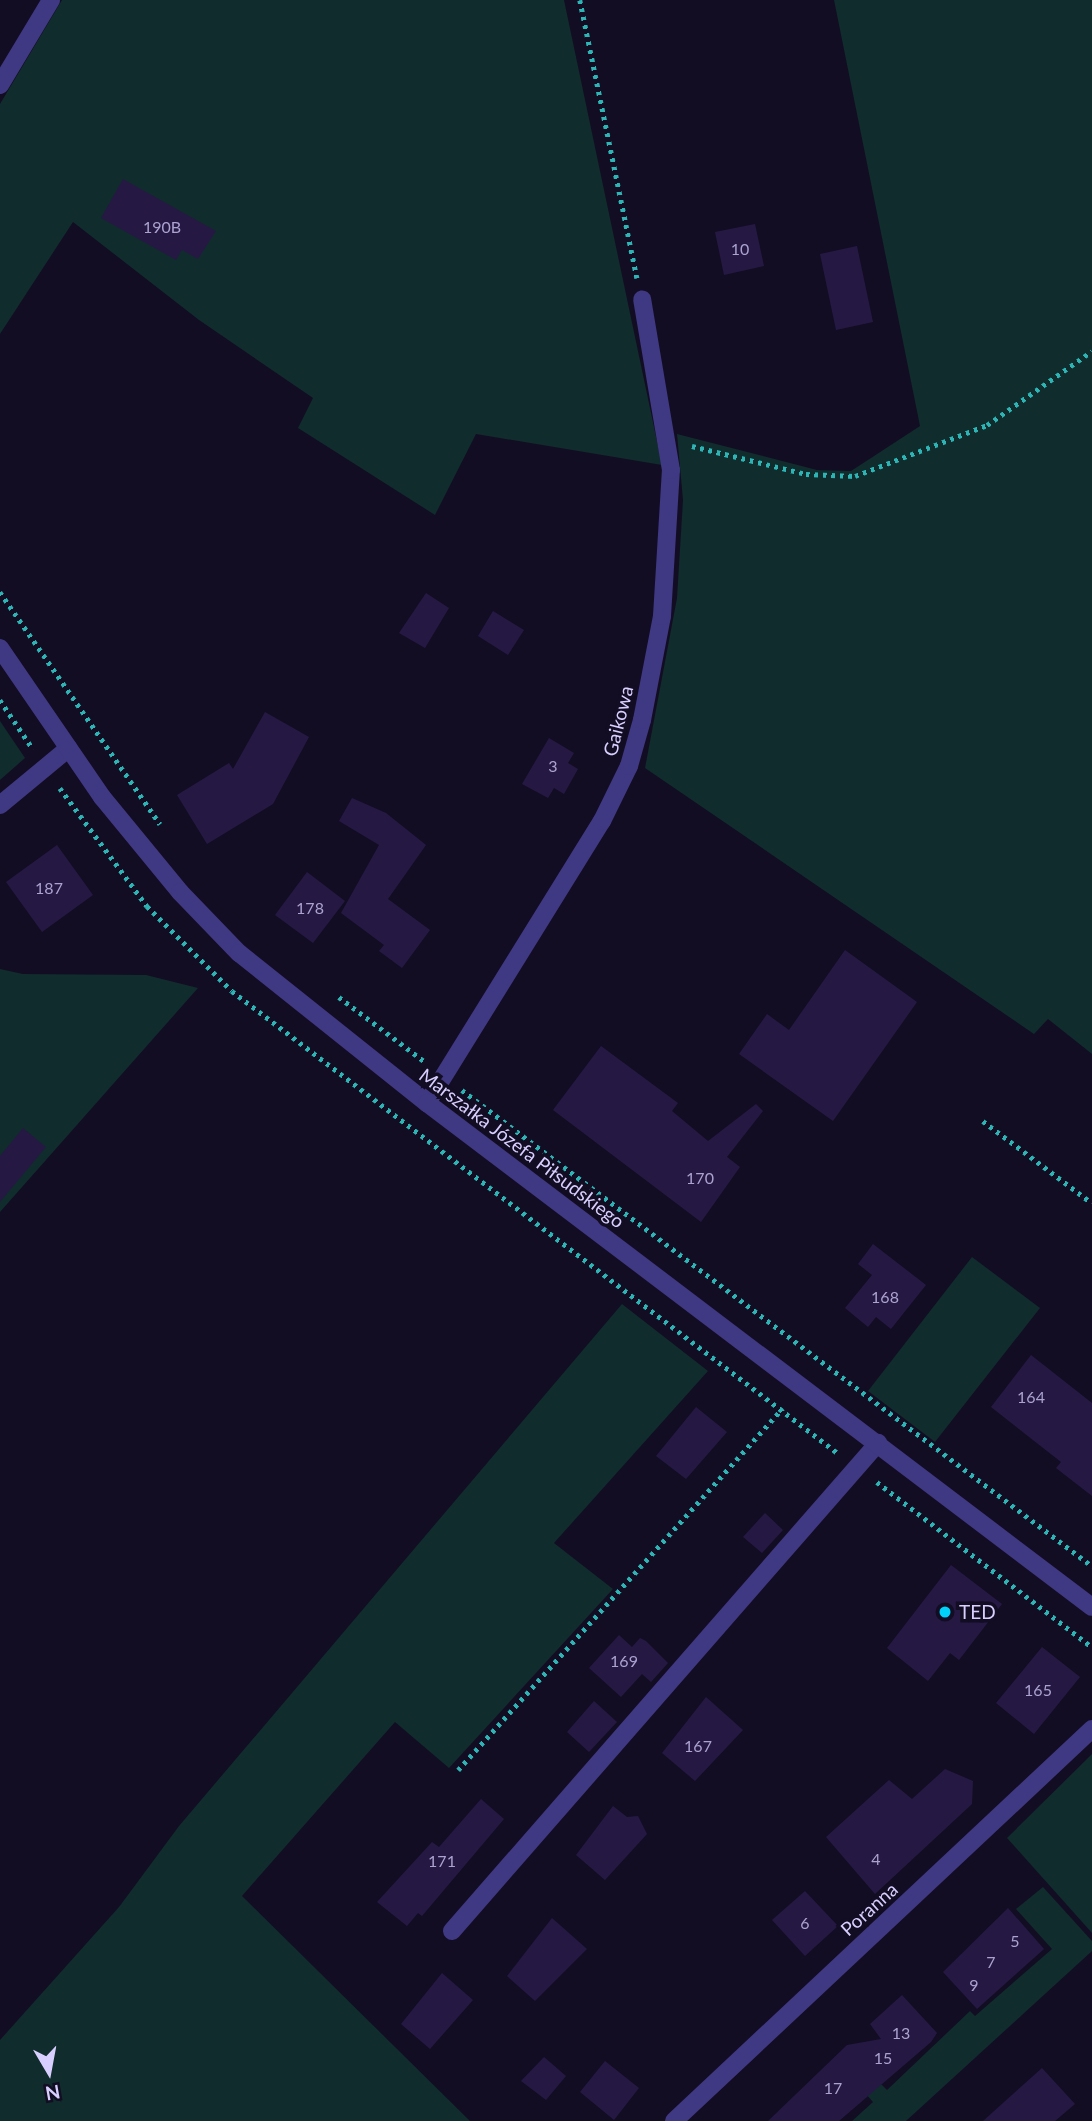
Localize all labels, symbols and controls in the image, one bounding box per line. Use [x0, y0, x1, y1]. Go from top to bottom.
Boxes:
house number: 190B [143, 217, 181, 237]
house number: 10 [731, 239, 749, 259]
street label: Gaikowa [598, 683, 638, 759]
house number: 3 [548, 756, 558, 776]
house number: 187 [35, 878, 63, 898]
house number: 178 [296, 898, 324, 918]
street label: Marszałka Józefa Piłsudskiego [415, 1063, 629, 1233]
house number: 170 [686, 1168, 714, 1188]
house number: 168 [871, 1287, 899, 1307]
house number: 164 [1017, 1387, 1045, 1407]
place label: TED [959, 1601, 996, 1623]
marker: TED [937, 1604, 953, 1620]
house number: 169 [610, 1651, 638, 1671]
house number: 165 [1024, 1680, 1052, 1700]
house number: 167 [684, 1736, 712, 1756]
house number: 4 [871, 1849, 881, 1869]
house number: 171 [428, 1851, 456, 1871]
street label: Poranna [836, 1878, 902, 1940]
house number: 6 [800, 1913, 810, 1933]
house number: 5 [1010, 1931, 1020, 1951]
house number: 7 [986, 1952, 996, 1972]
house number: 9 [969, 1975, 979, 1995]
house number: 13 [892, 2023, 910, 2043]
north arrow [14, 2037, 84, 2107]
house number: 15 [874, 2048, 892, 2068]
house number: 17 [824, 2078, 842, 2098]
text: N [44, 2081, 62, 2106]

